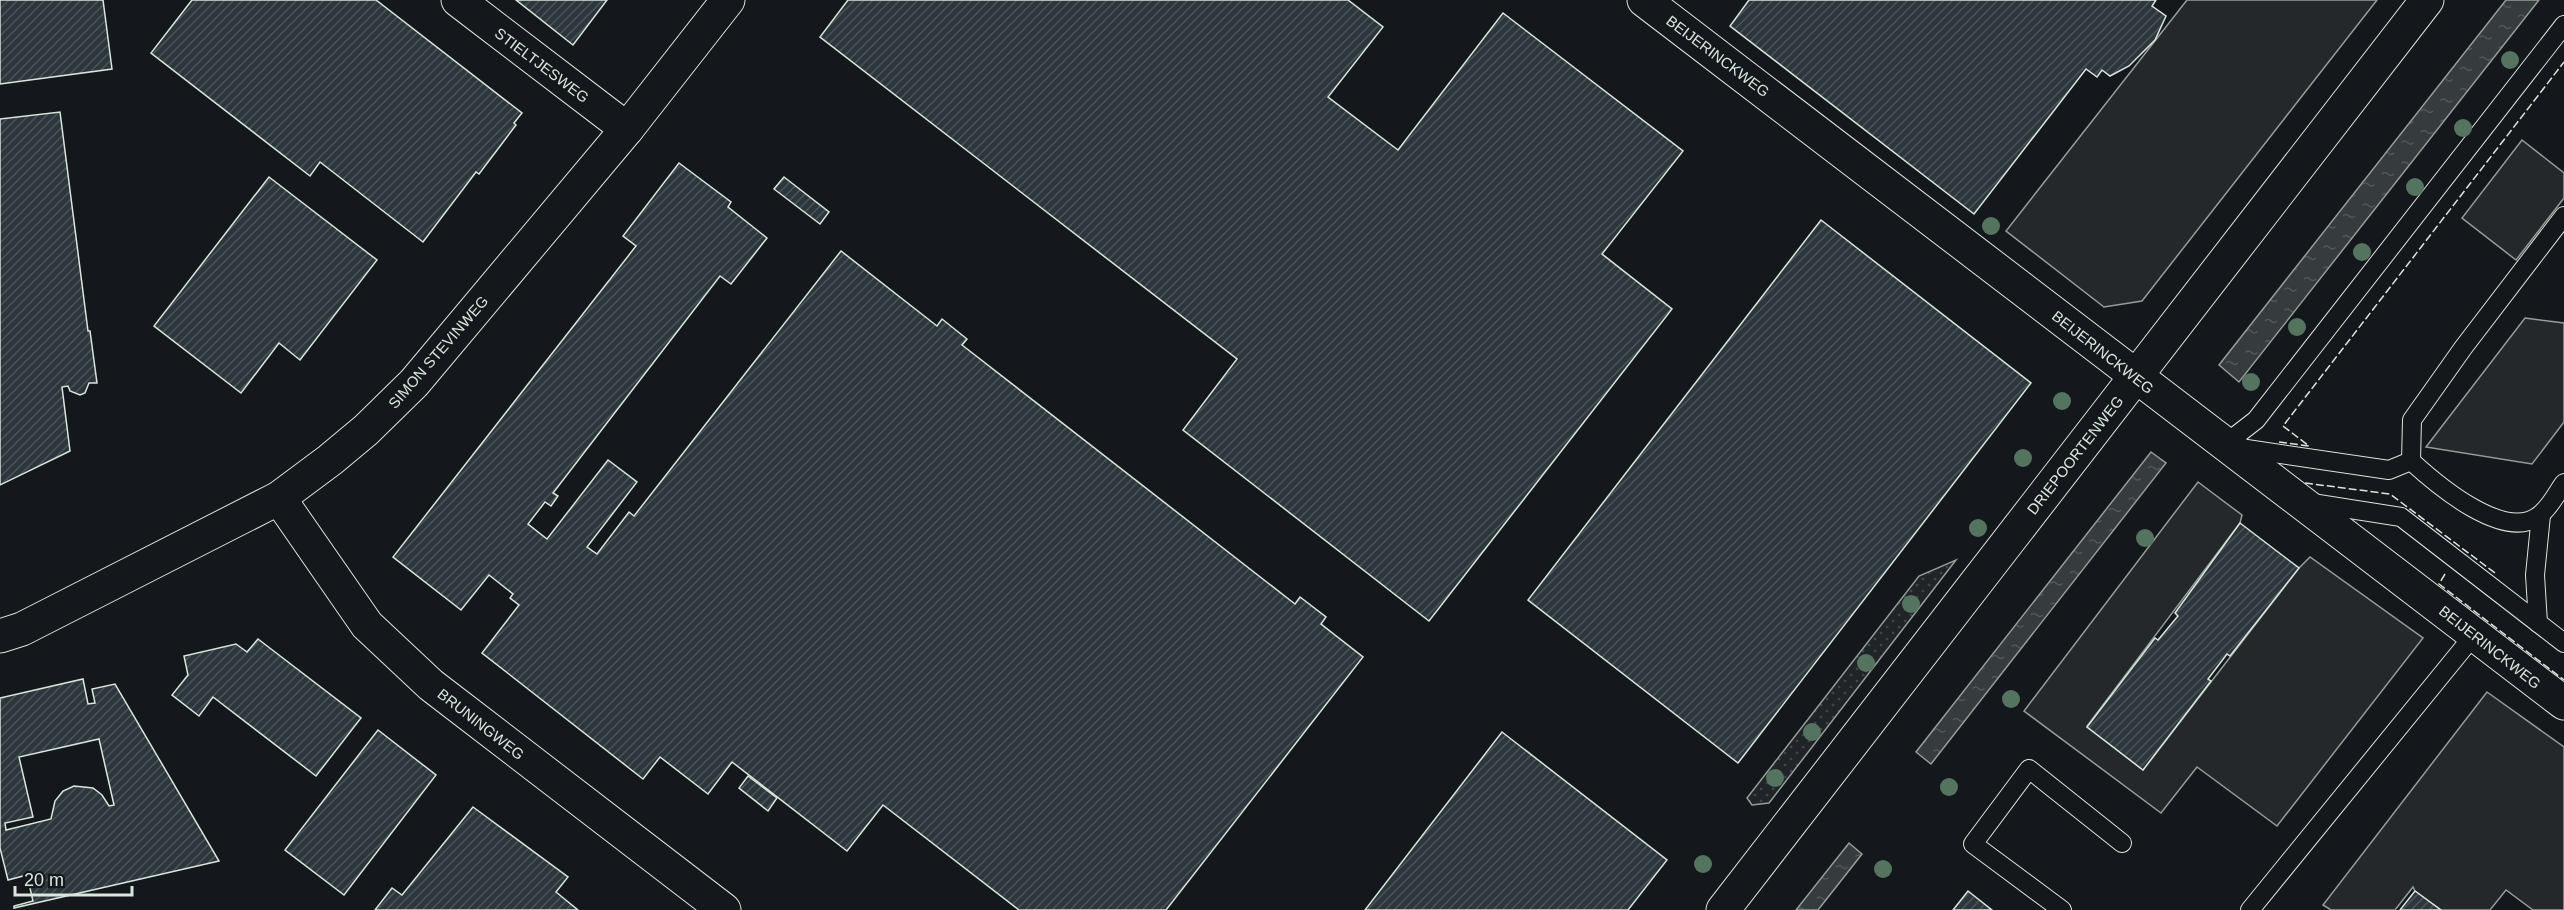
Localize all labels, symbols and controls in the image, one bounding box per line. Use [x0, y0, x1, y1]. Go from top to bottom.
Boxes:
street label: BEIJERINCKWEG [1663, 12, 1773, 100]
street label: STIELTJESWEG [492, 24, 592, 106]
street label: SIMON STEVINWEG [385, 292, 491, 412]
street label: BEIJERINCKWEG [2049, 307, 2157, 397]
street label: DRIEPOORTENWEG [2023, 392, 2127, 518]
street label: BEIJERINCKWEG [2436, 602, 2544, 692]
street label: BRUNINGWEG [434, 685, 528, 763]
scale bar [15, 859, 132, 897]
text: 20 m [24, 870, 64, 890]

